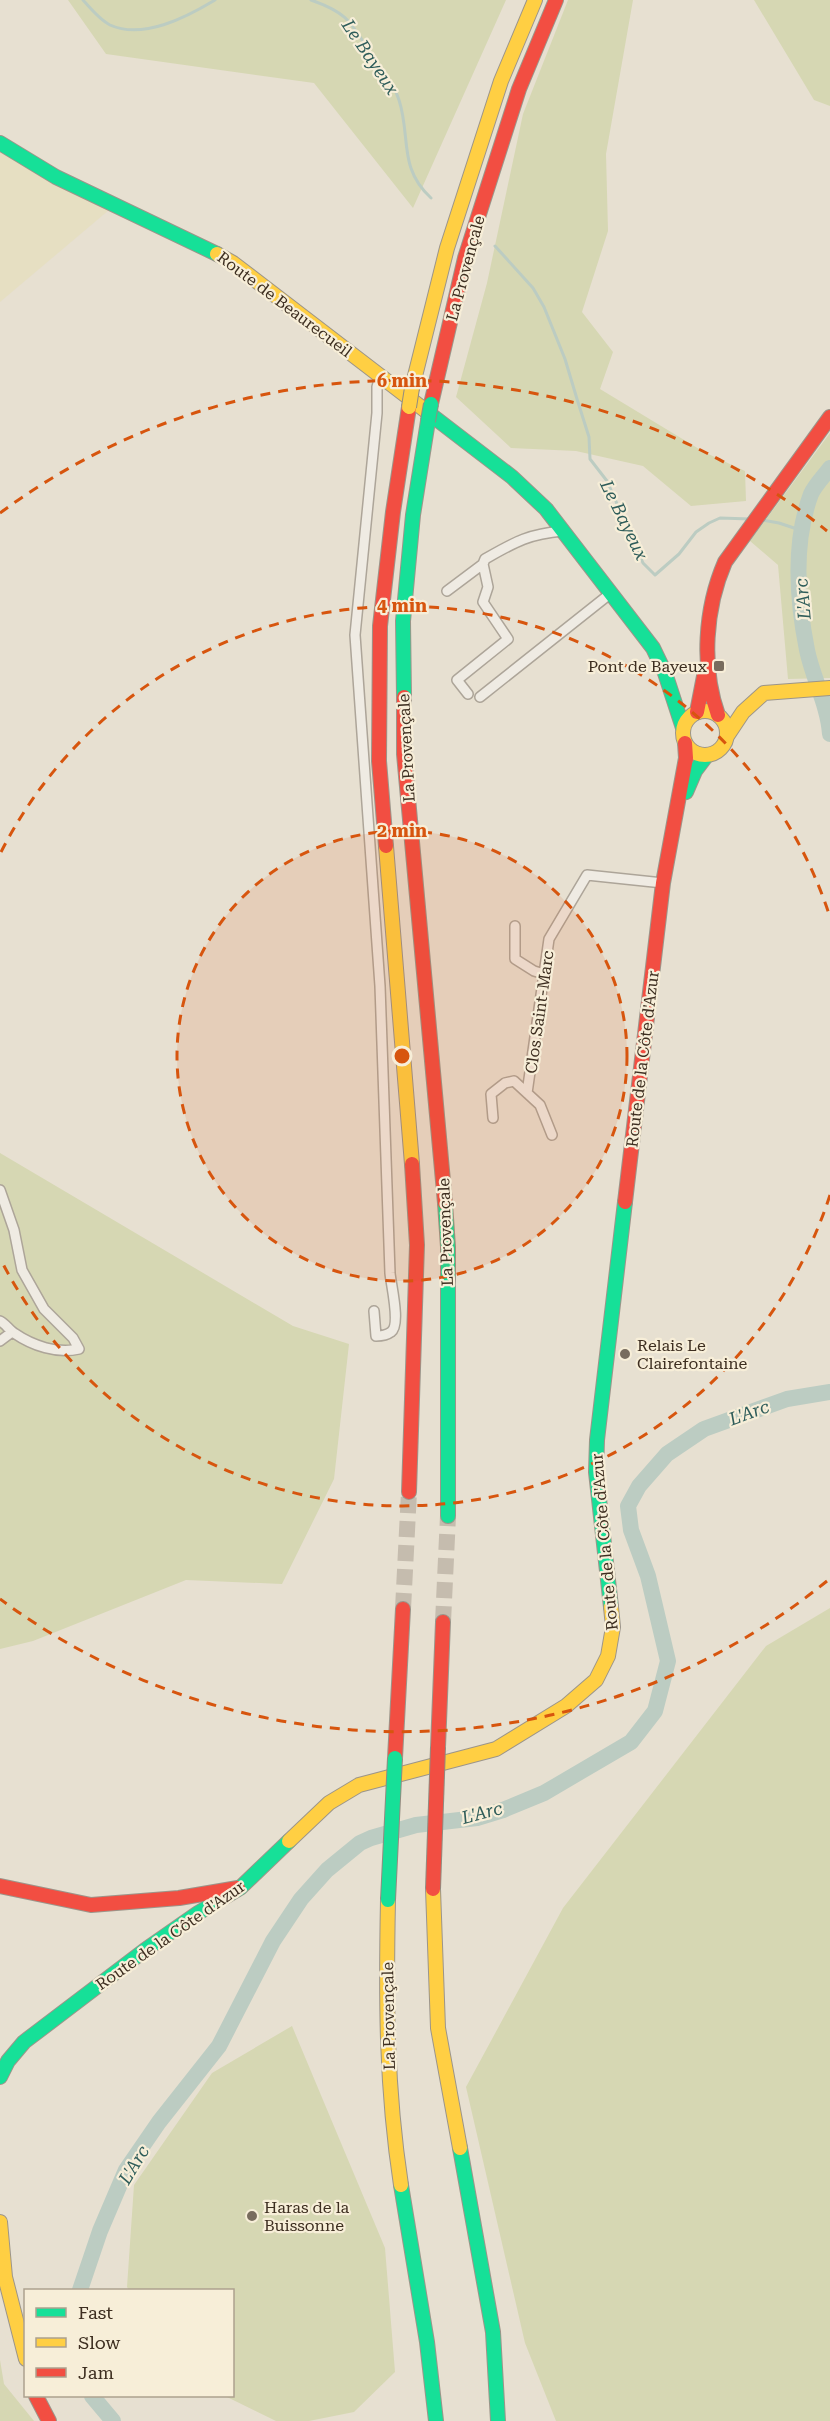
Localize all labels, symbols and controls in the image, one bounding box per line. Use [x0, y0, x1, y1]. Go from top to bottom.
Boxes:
water label: Le Bayeux [337, 14, 403, 98]
street label: La Provençale [442, 213, 489, 323]
street label: Route de Beaurecueil [214, 248, 356, 361]
text: 6 min [377, 370, 427, 391]
water label: Le Bayeux [596, 476, 653, 563]
water label: L'Arc [790, 577, 815, 622]
text: 4 min [377, 595, 427, 616]
place label: Pont de Bayeux [588, 657, 708, 676]
marker: Pont de Bayeux [712, 659, 726, 673]
street label: La Provençale [394, 693, 419, 803]
text: 2 min [377, 820, 427, 841]
street label: Clos Saint-Marc [521, 949, 558, 1075]
street label: Route de la Côte d'Azur [622, 969, 663, 1148]
centre of rings [392, 1046, 412, 1066]
street label: La Provençale [434, 1177, 457, 1286]
place label: Relais Le Clairefontaine [637, 1336, 748, 1373]
marker: Relais Le Clairefontaine [618, 1347, 632, 1361]
water label: L'Arc [725, 1395, 772, 1430]
street label: Route de la Côte d'Azur [587, 1452, 622, 1631]
water label: L'Arc [458, 1797, 505, 1828]
street label: Route de la Côte d'Azur [92, 1876, 249, 1994]
street label: La Provençale [378, 1961, 399, 2070]
water label: L'Arc [113, 2141, 154, 2189]
place label: Haras de la Buissonne [264, 2198, 350, 2235]
marker: Haras de la Buissonne [245, 2209, 259, 2223]
legend [24, 2289, 234, 2397]
text: Fast [78, 2302, 113, 2323]
text: Slow [78, 2332, 120, 2353]
text: Jam [78, 2362, 114, 2383]

